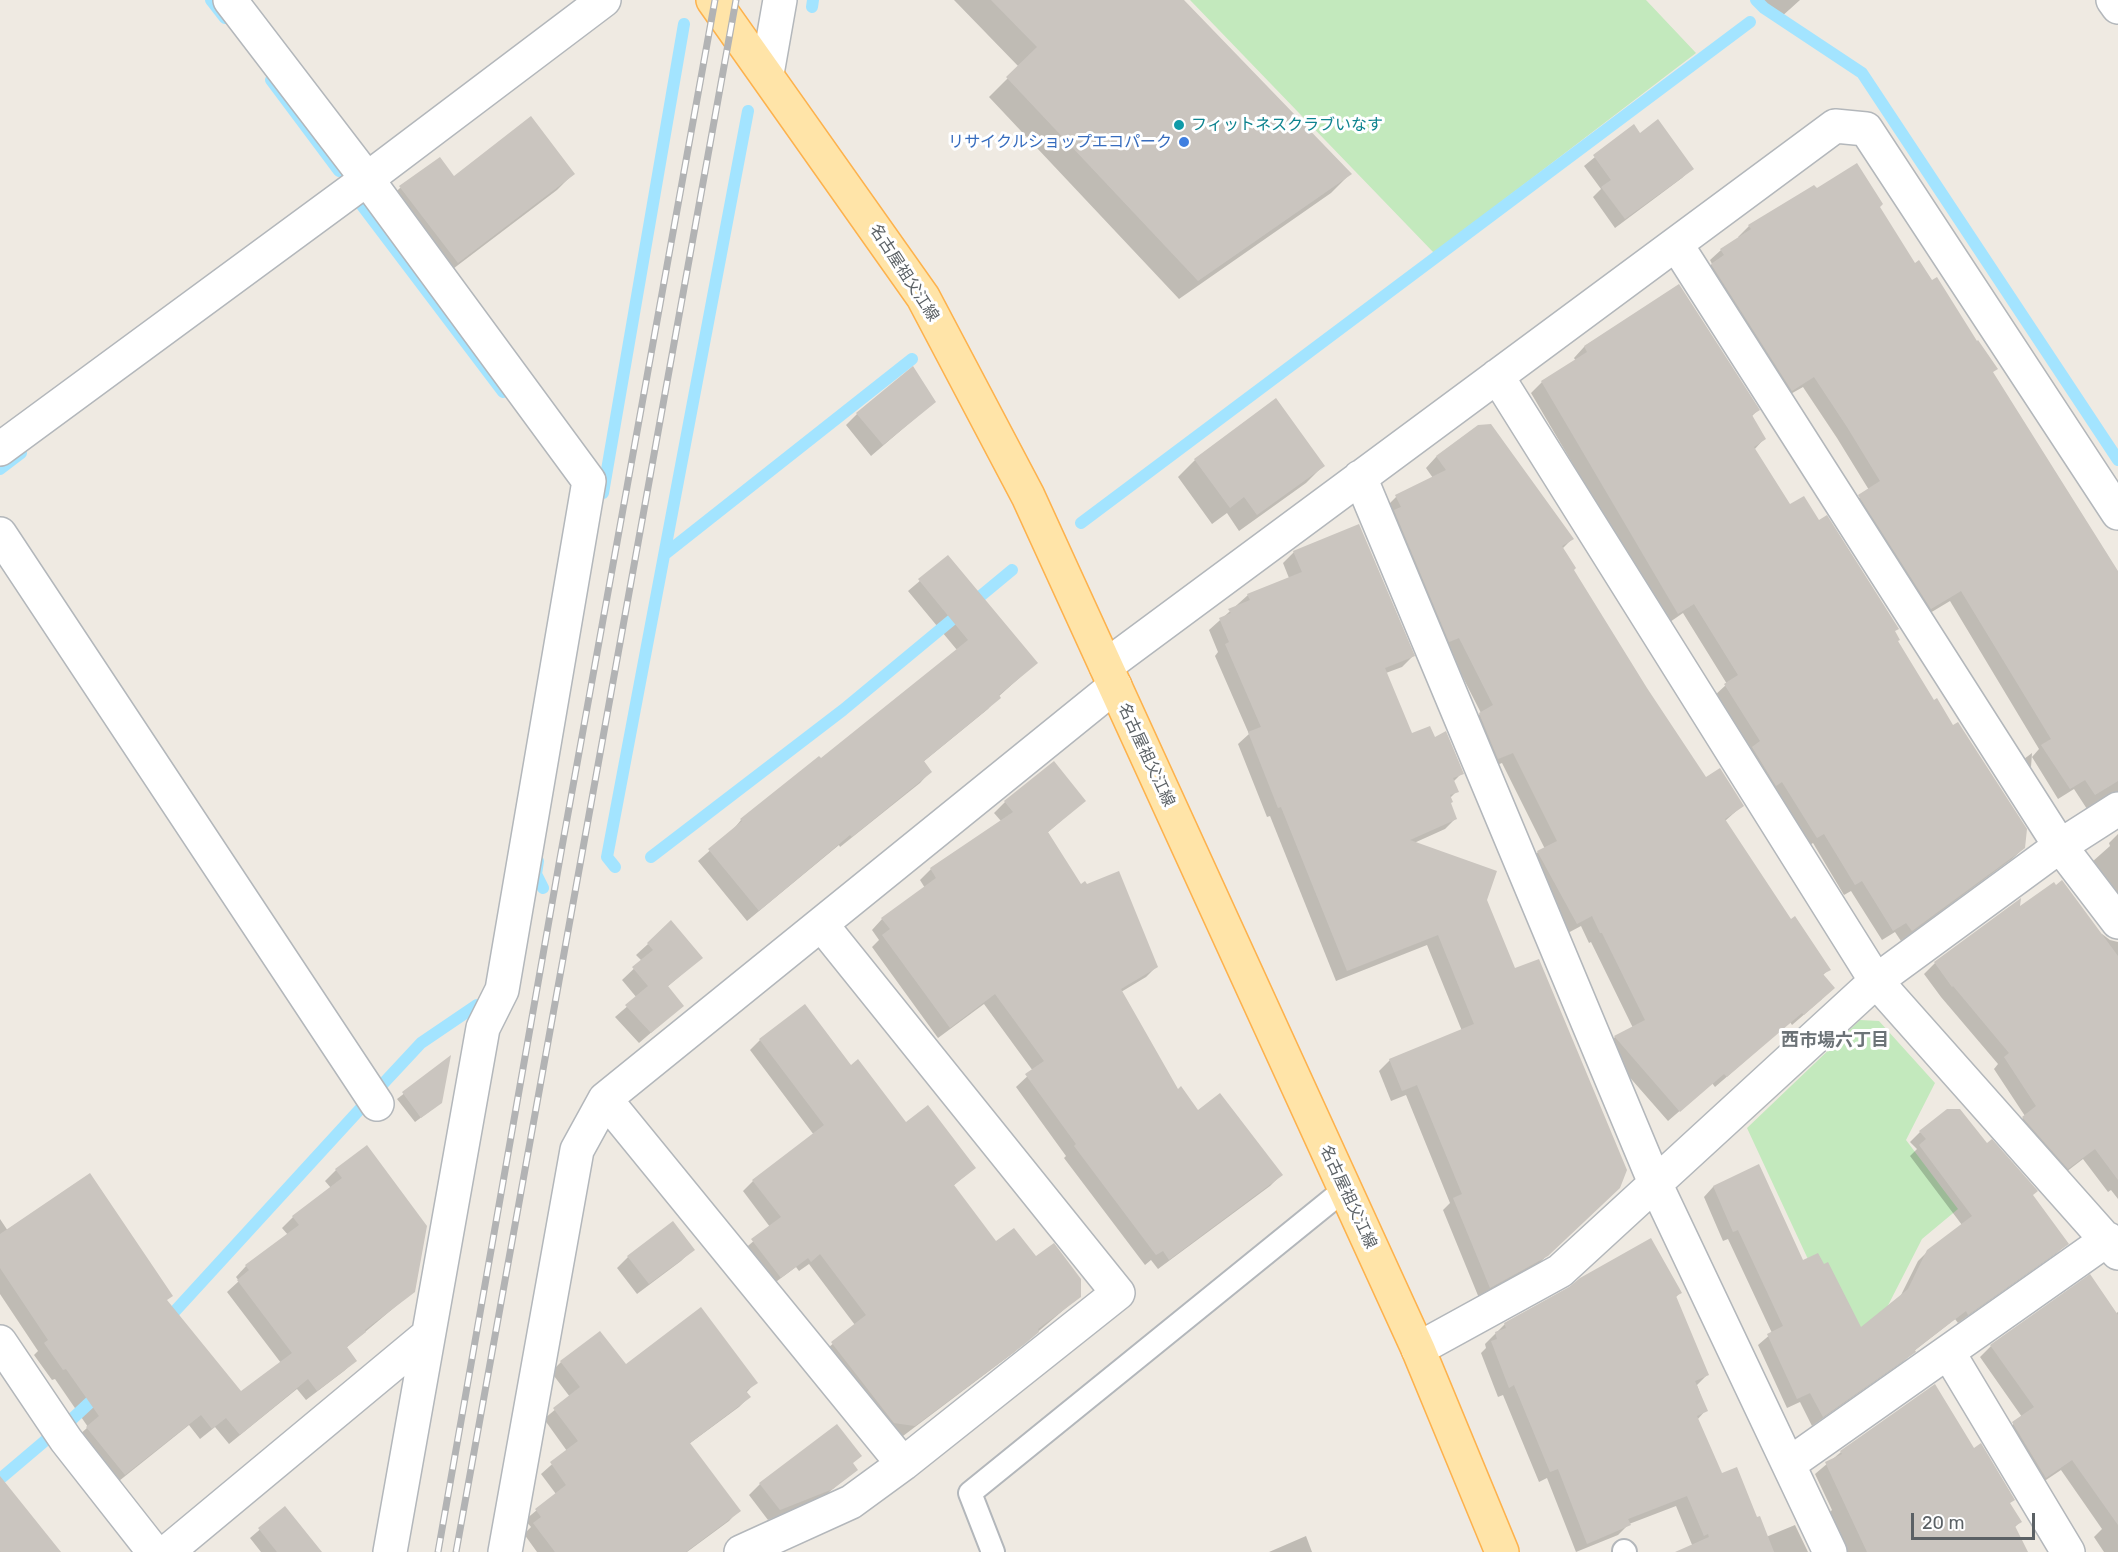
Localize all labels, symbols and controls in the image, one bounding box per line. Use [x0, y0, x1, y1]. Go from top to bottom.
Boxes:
place label: フィットネスクラブいなす [1191, 115, 1383, 135]
marker: フィットネスクラブいなす [1172, 118, 1186, 132]
place label: リサイクルショップエコパーク [948, 132, 1172, 152]
marker: リサイクルショップエコパーク [1177, 135, 1191, 149]
street label: 名古屋祖父江線 [865, 221, 943, 325]
street label: 名古屋祖父江線 [1114, 700, 1178, 810]
district label: 西市場六丁目 [1781, 1030, 1889, 1052]
street label: 名古屋祖父江線 [1316, 1142, 1380, 1252]
scale bar [1914, 1501, 2038, 1539]
text: 20 m [1922, 1512, 1964, 1534]

